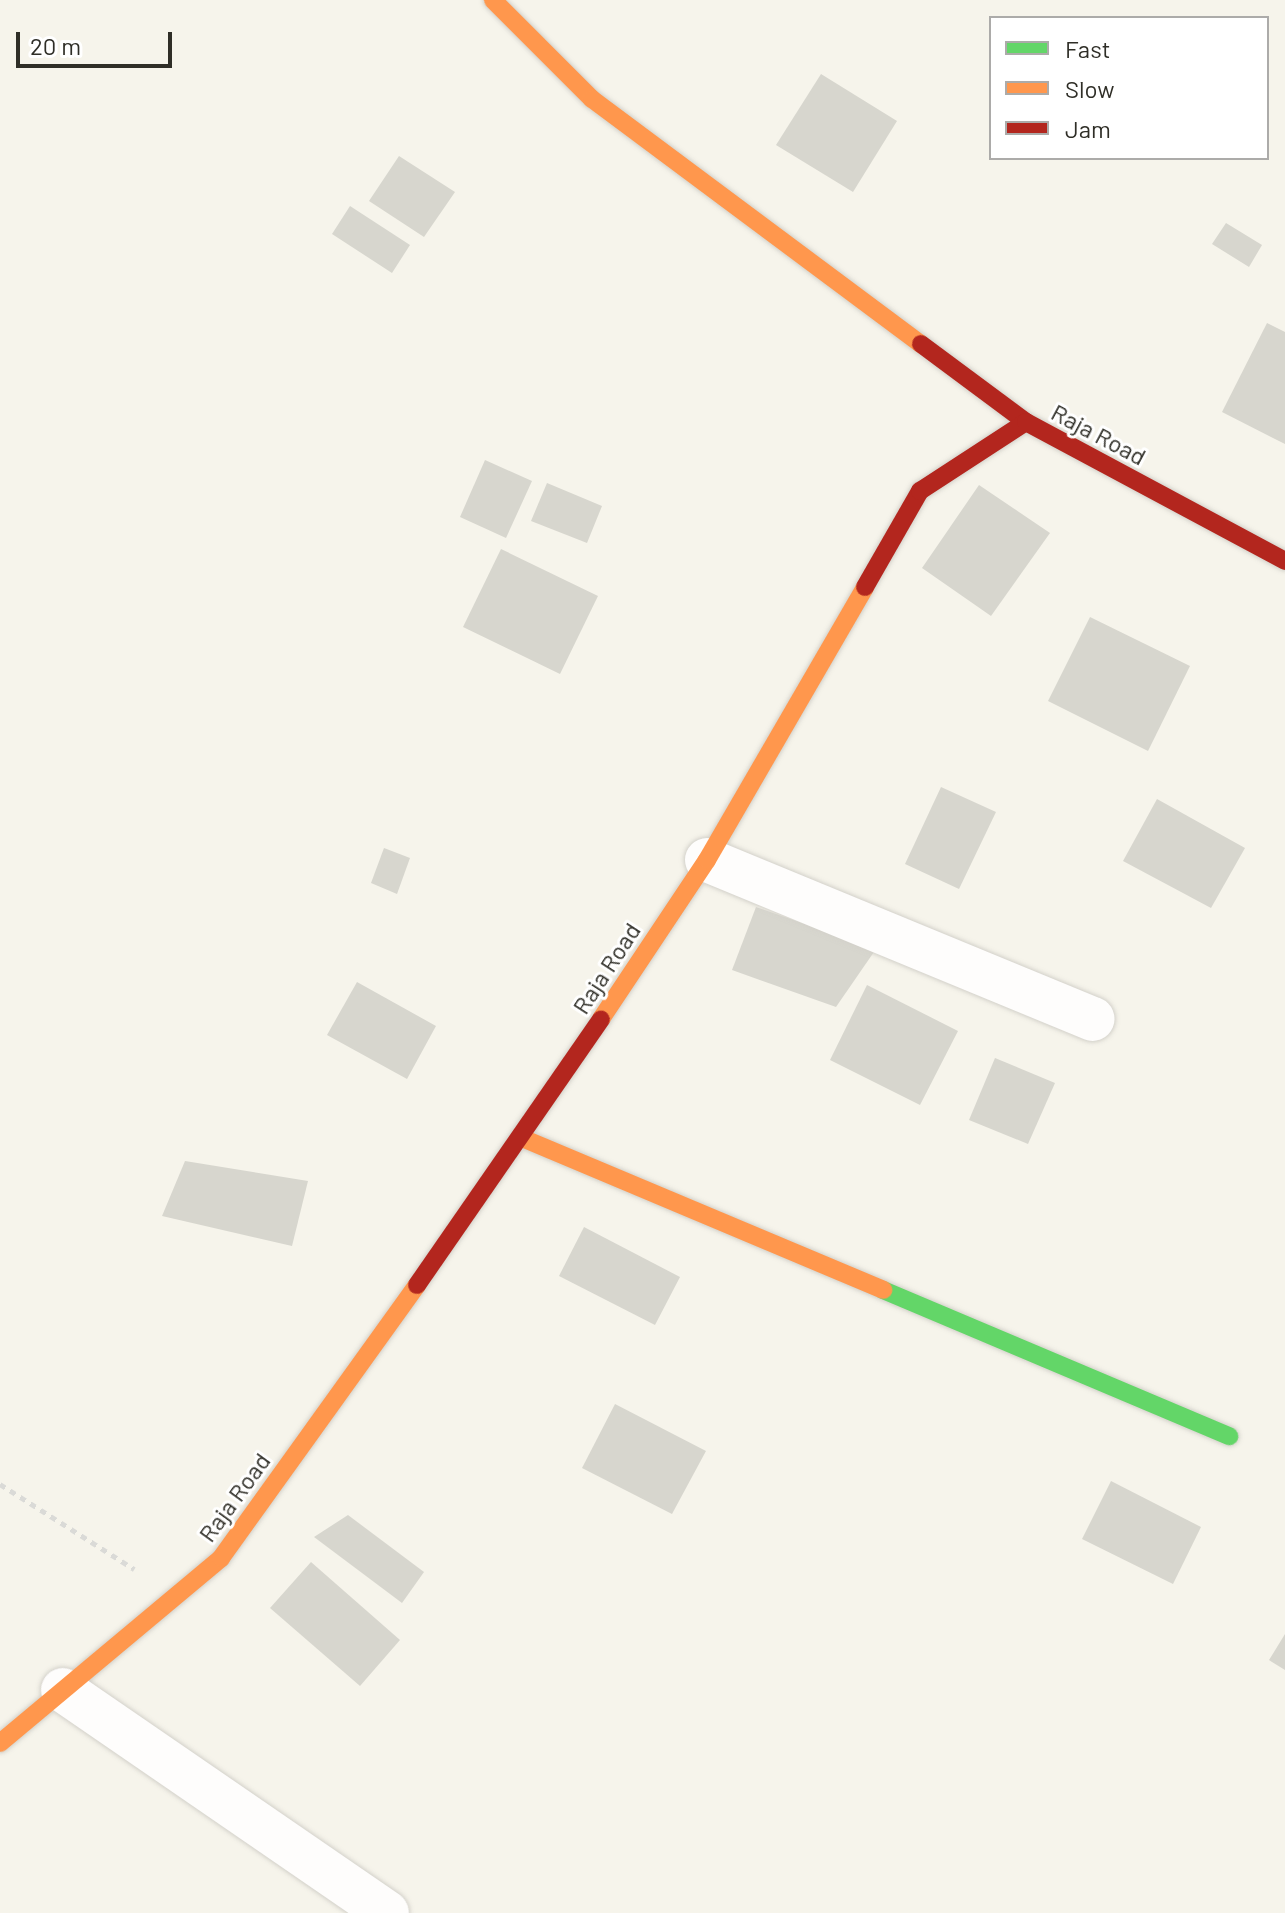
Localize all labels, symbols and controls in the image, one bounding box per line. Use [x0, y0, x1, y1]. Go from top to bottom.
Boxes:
scale bar [20, 16, 176, 66]
legend [989, 16, 1269, 160]
text: 20 m [30, 31, 81, 60]
text: Fast [1065, 34, 1110, 63]
text: Slow [1065, 74, 1114, 103]
text: Jam [1065, 114, 1111, 143]
street label: Raja Road [1047, 397, 1151, 471]
street label: Raja Road [566, 917, 646, 1019]
street label: Raja Road [192, 1447, 276, 1547]

